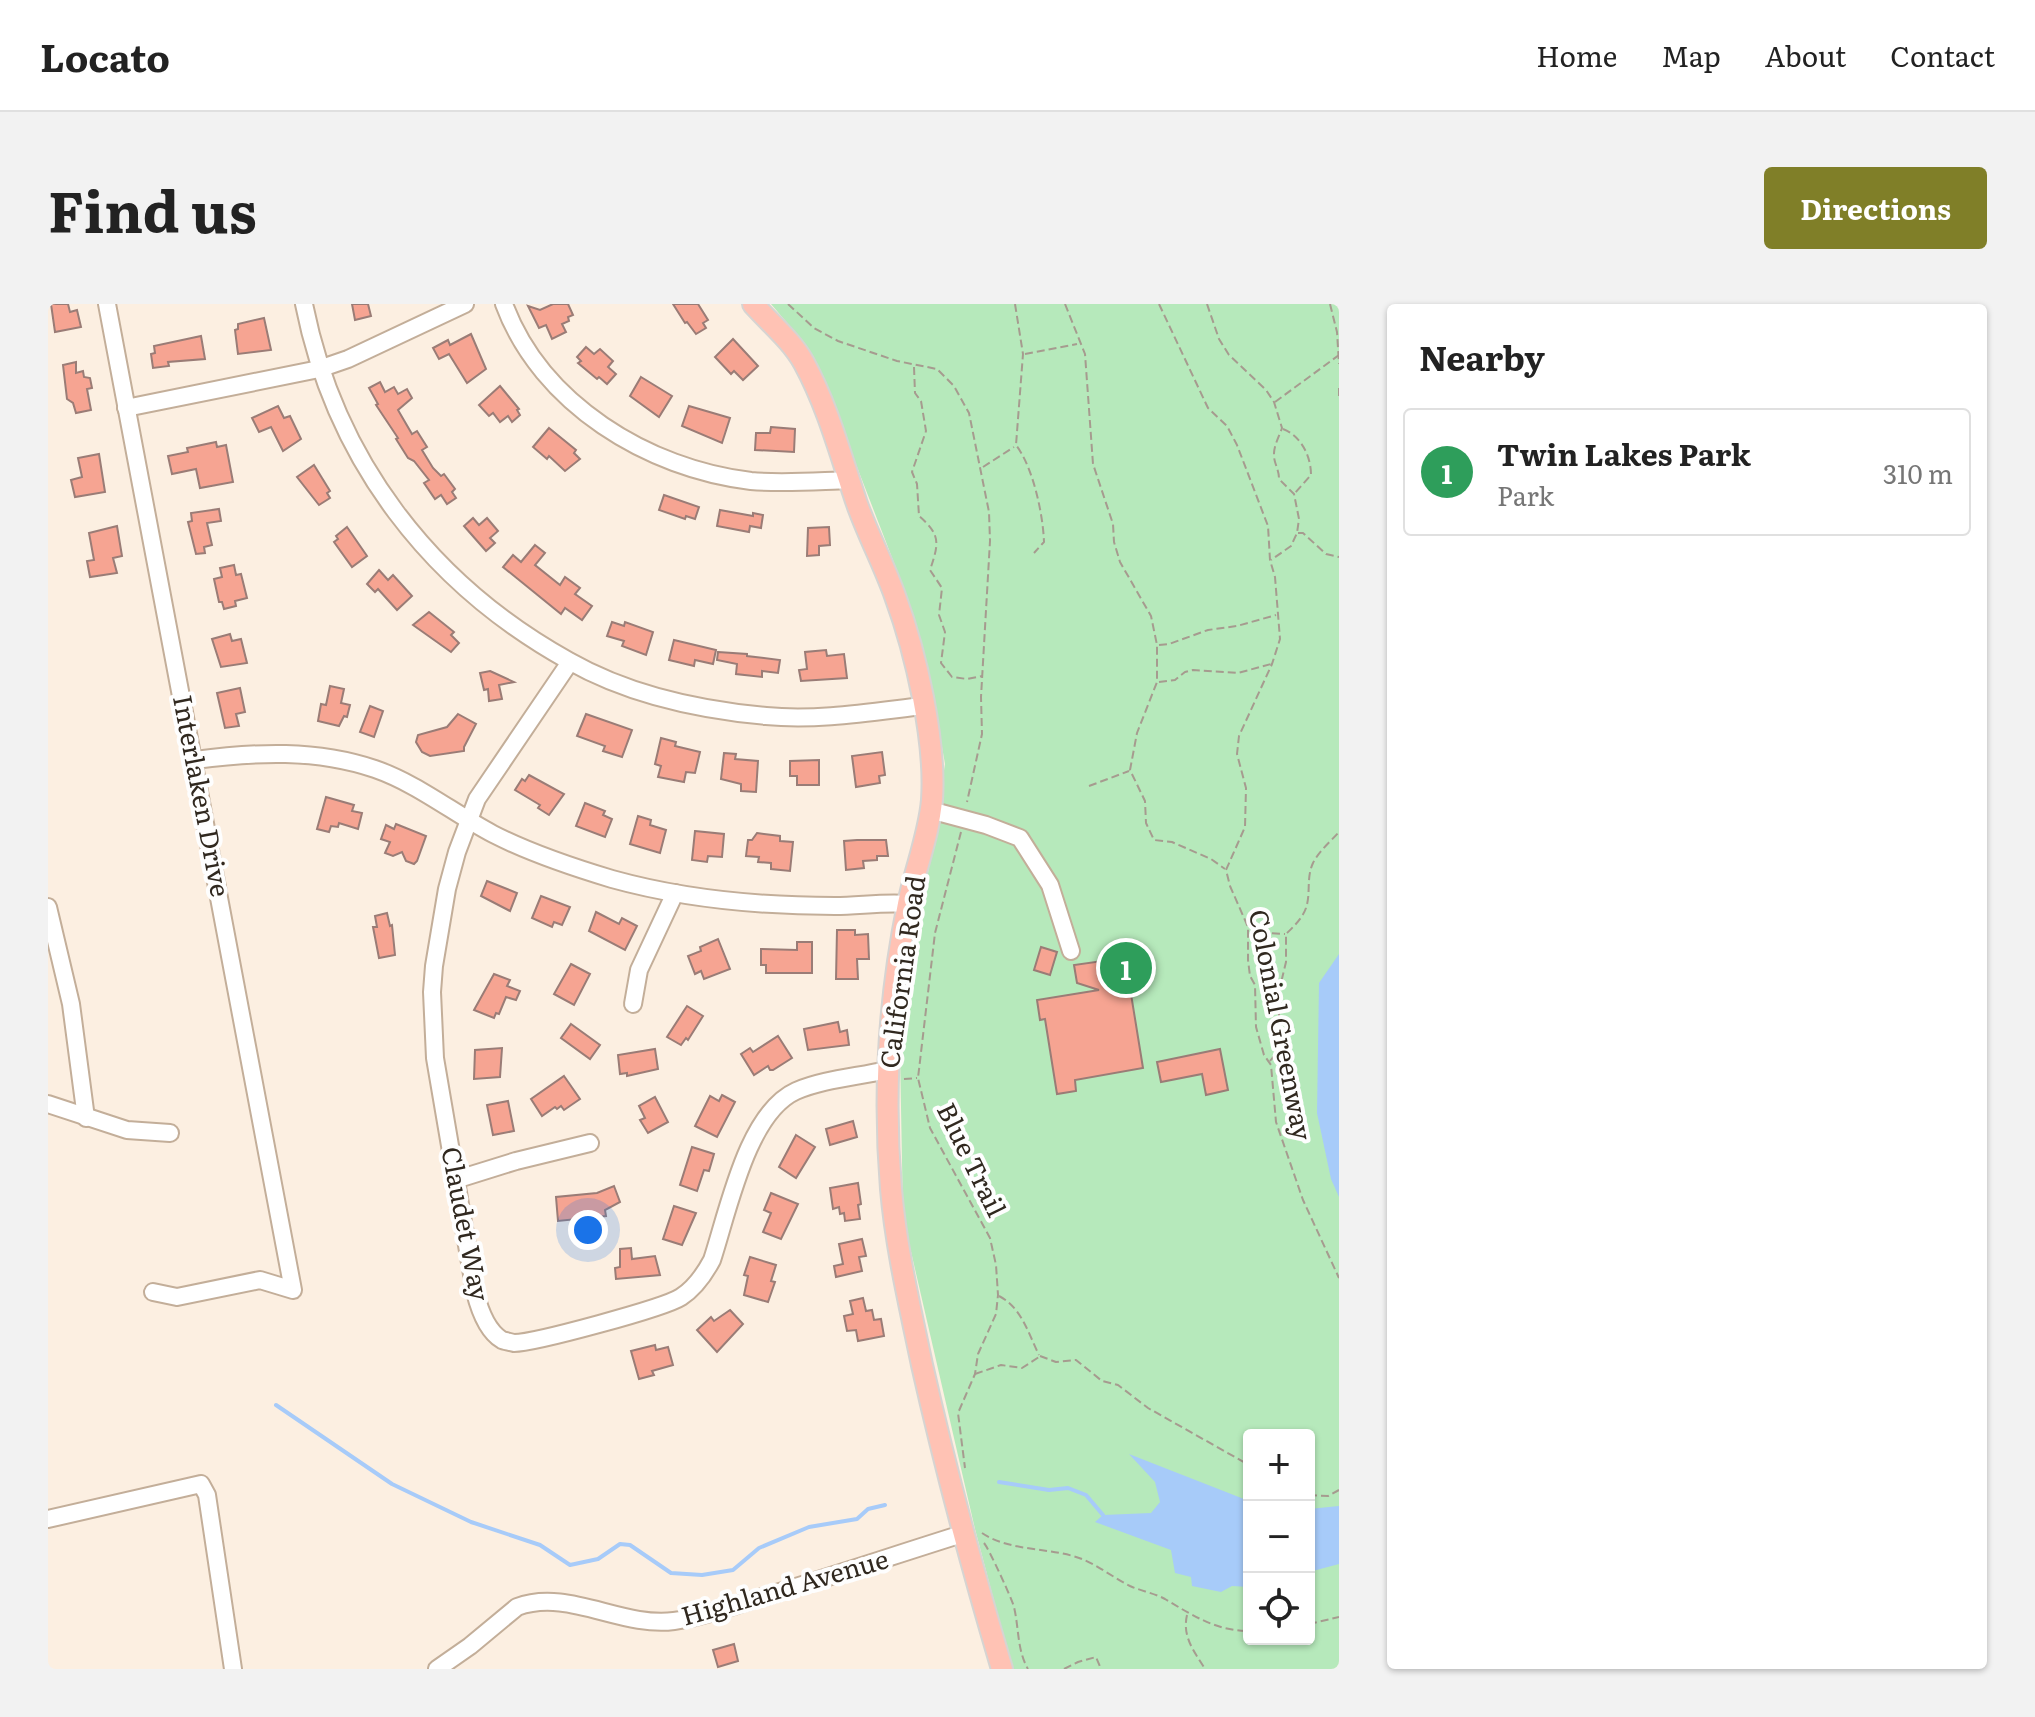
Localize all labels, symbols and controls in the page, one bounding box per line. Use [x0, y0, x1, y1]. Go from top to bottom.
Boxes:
text: Locato [40, 27, 170, 84]
text: Home [1536, 34, 1617, 76]
text: Map [1661, 34, 1721, 76]
text: About [1765, 34, 1846, 76]
text: Contact [1890, 34, 1995, 76]
text: Find us [48, 167, 257, 250]
button: Directions [1764, 167, 1987, 249]
text: Nearby [1419, 331, 1545, 381]
text: Twin Lakes Park [1497, 431, 1751, 475]
text: 1 [1442, 453, 1452, 492]
text: 310 m [1883, 453, 1953, 492]
text: Park [1497, 475, 1554, 514]
street label: Interlaken Drive [165, 691, 242, 900]
street label: California Road [868, 873, 933, 1071]
street label: Colonial Greenway [1241, 906, 1324, 1143]
pin: 1 [1100, 938, 1152, 998]
street label: Blue Trail [929, 1095, 1018, 1223]
street label: Claudet Way [433, 1143, 502, 1304]
your location [568, 1210, 608, 1250]
map controls [1243, 1429, 1315, 1645]
button: + [1243, 1429, 1315, 1501]
button: − [1243, 1501, 1315, 1573]
street label: Highland Avenue [676, 1537, 892, 1634]
button: locate [1243, 1573, 1315, 1645]

